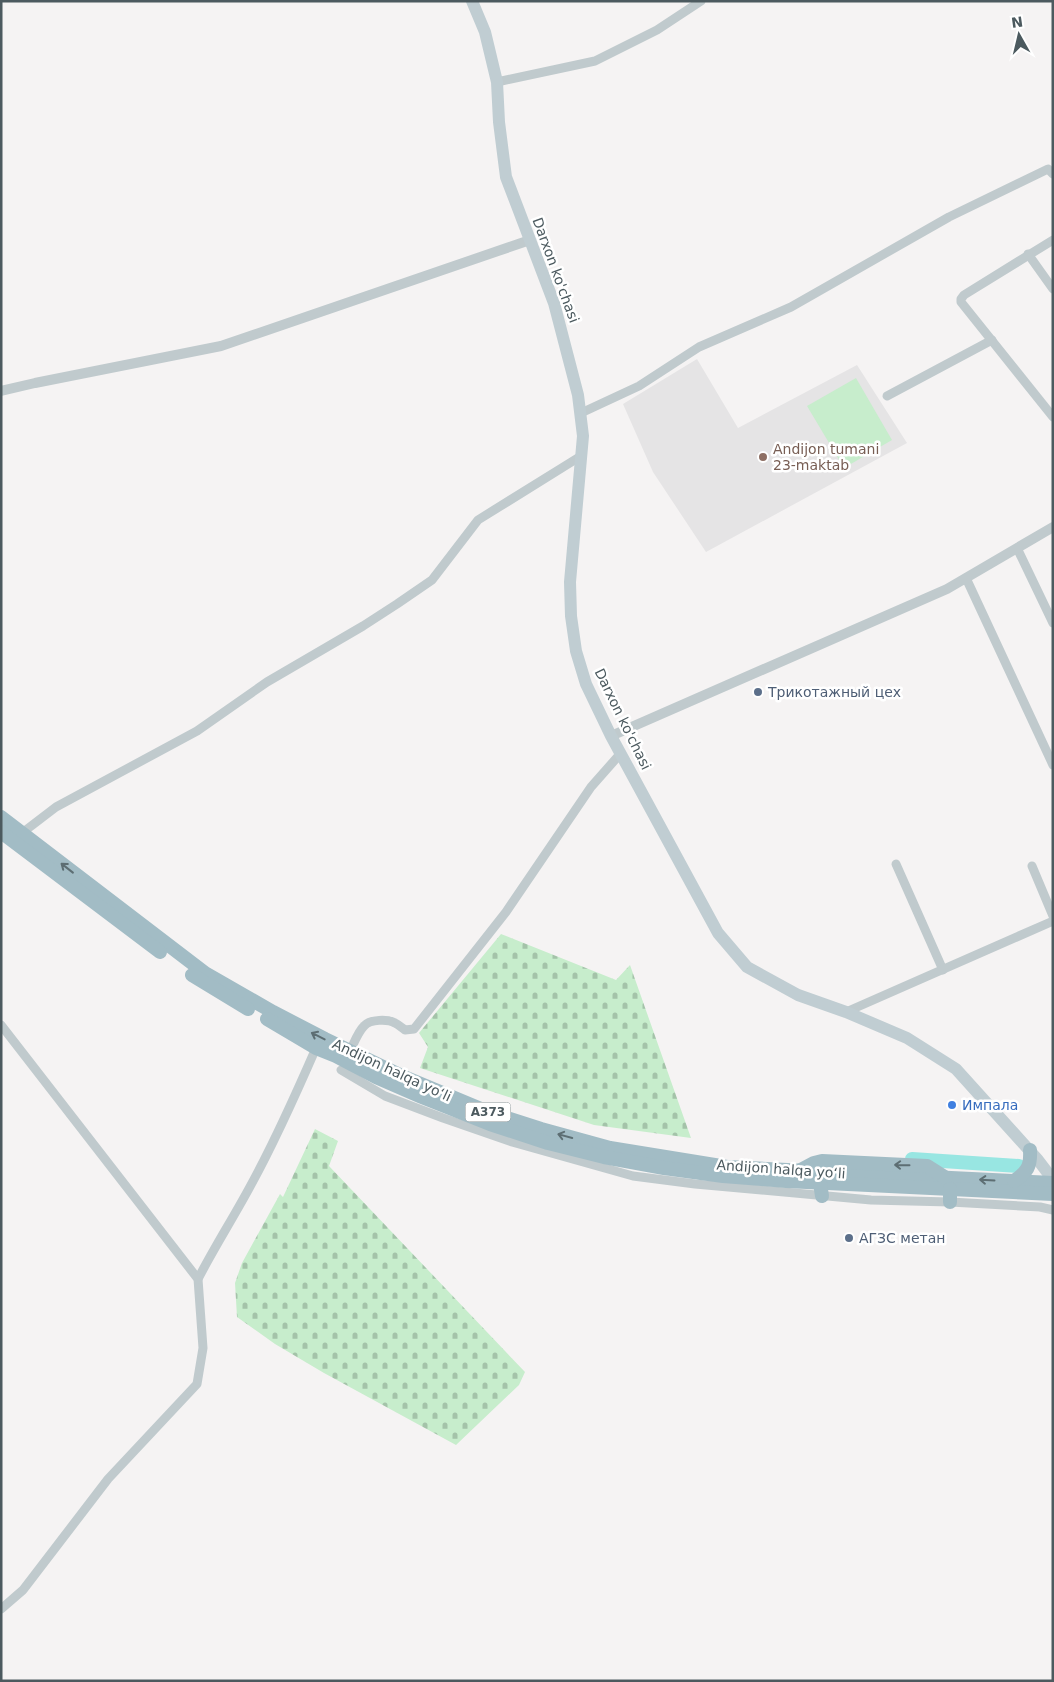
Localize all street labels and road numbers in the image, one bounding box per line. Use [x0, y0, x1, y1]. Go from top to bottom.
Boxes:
street label: Darxon ko'chasi [530, 215, 582, 325]
street label: Darxon ko'chasi [592, 666, 654, 772]
street label: Andijon halqa yo‘li [330, 1035, 454, 1105]
road number: A373 [466, 1102, 510, 1122]
street label: Andijon halqa yo‘li [716, 1157, 846, 1181]

